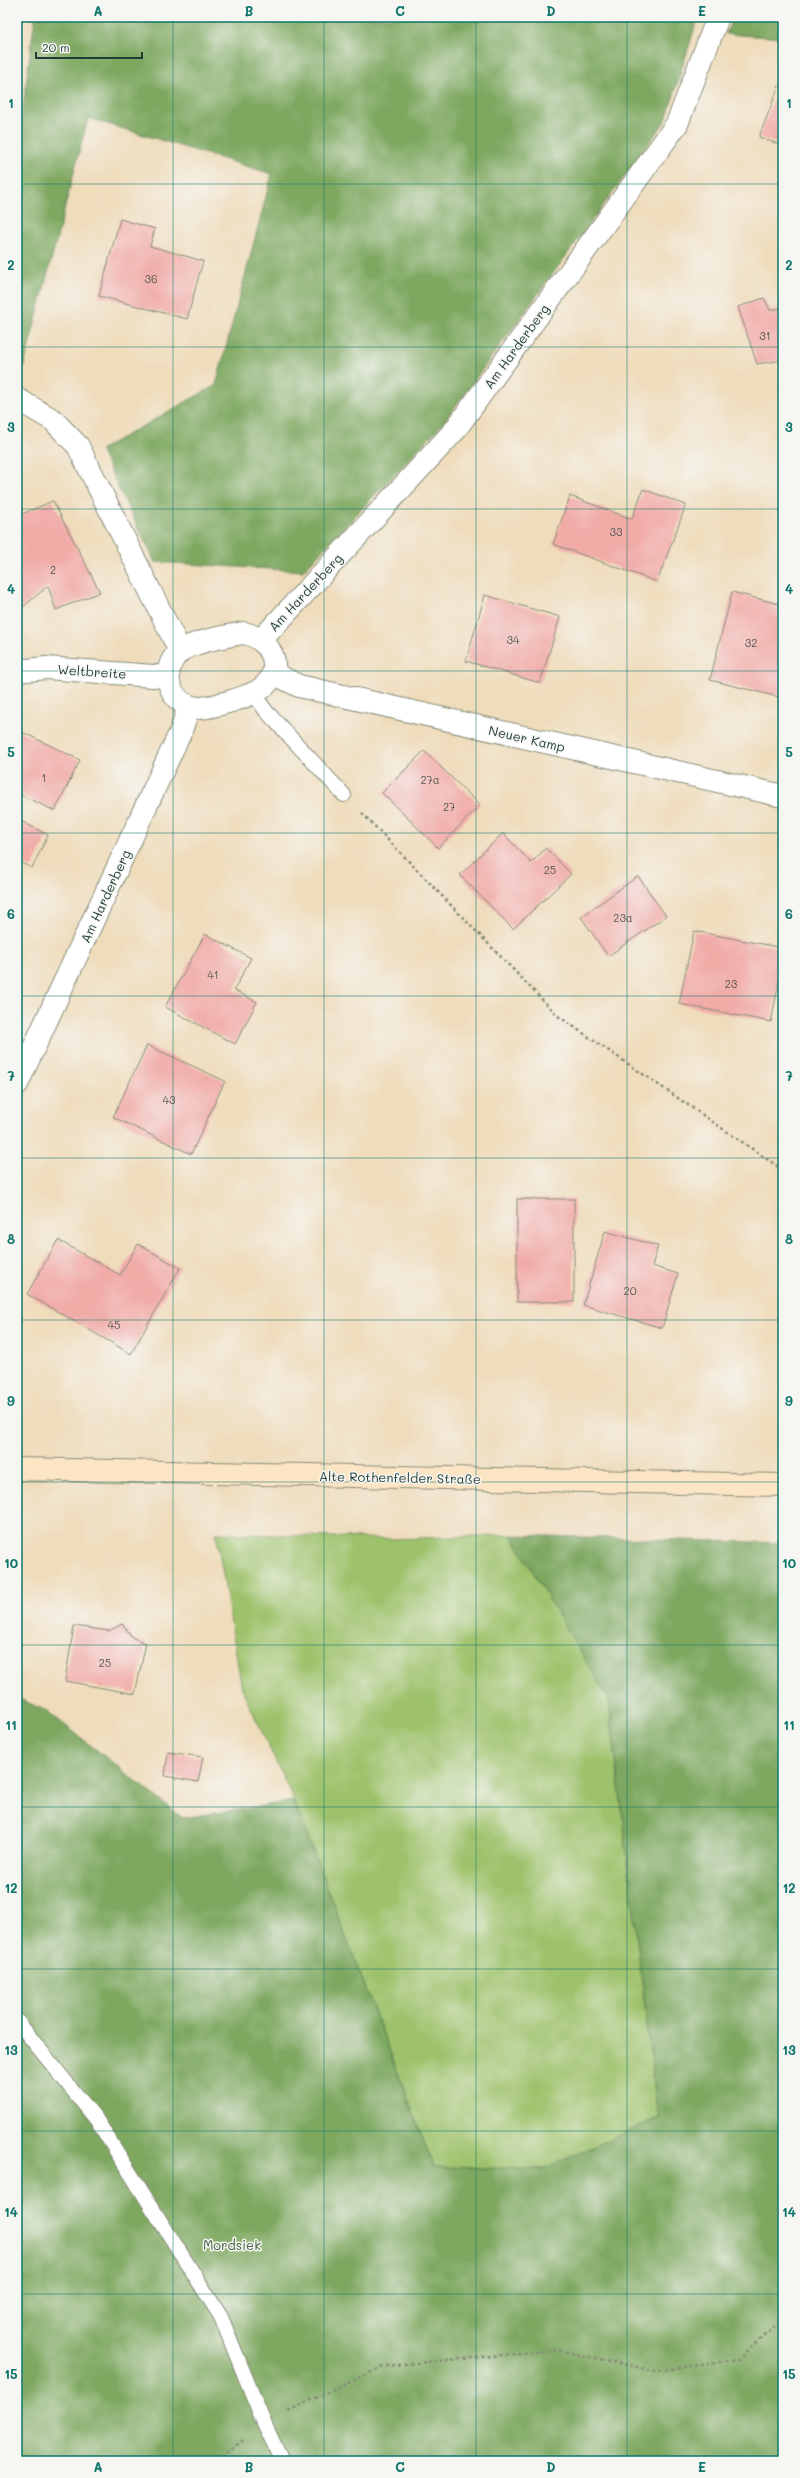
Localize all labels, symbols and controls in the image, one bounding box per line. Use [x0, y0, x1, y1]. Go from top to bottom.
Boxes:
text: A [93, 2, 103, 19]
text: B [245, 2, 254, 19]
text: C [395, 2, 405, 19]
text: D [546, 2, 556, 19]
text: E [698, 2, 706, 19]
scale bar [36, 34, 142, 60]
text: 20 m [42, 39, 70, 55]
text: 1 [8, 94, 14, 111]
text: 1 [786, 94, 792, 111]
text: 2 [7, 256, 15, 273]
text: 2 [785, 256, 793, 273]
house number: 36 [144, 271, 158, 286]
street label: Am Harderberg [480, 300, 552, 392]
house number: 31 [759, 328, 771, 343]
text: 3 [7, 418, 15, 435]
text: 3 [785, 418, 793, 435]
house number: 33 [610, 524, 623, 539]
street label: Am Harderberg [264, 549, 346, 635]
house number: 2 [50, 562, 56, 577]
text: 4 [7, 580, 15, 597]
text: 4 [785, 580, 793, 597]
house number: 34 [507, 632, 520, 647]
house number: 32 [745, 635, 757, 650]
street label: Weltbreite [57, 660, 127, 682]
street label: Neuer Kamp [487, 721, 567, 755]
text: 5 [7, 743, 15, 760]
text: 5 [785, 743, 793, 760]
house number: 1 [42, 770, 46, 785]
house number: 27a [420, 772, 440, 787]
house number: 27 [443, 799, 455, 814]
street label: Am Harderberg [76, 847, 134, 945]
house number: 25 [544, 862, 556, 877]
text: 6 [7, 905, 15, 922]
text: 6 [785, 905, 793, 922]
house number: 23a [613, 910, 633, 925]
house number: 41 [207, 967, 219, 982]
house number: 23 [725, 976, 738, 991]
text: 7 [7, 1067, 15, 1084]
text: 7 [785, 1067, 793, 1084]
house number: 43 [163, 1092, 176, 1107]
text: 8 [7, 1230, 15, 1247]
text: 8 [785, 1230, 793, 1247]
house number: 20 [624, 1283, 637, 1298]
house number: 45 [108, 1317, 120, 1332]
text: 9 [7, 1392, 15, 1409]
text: 9 [785, 1392, 793, 1409]
street label: Alte Rothenfelder Straße [319, 1467, 481, 1487]
text: 10 [4, 1554, 18, 1571]
text: 10 [782, 1554, 796, 1571]
house number: 25 [99, 1655, 111, 1670]
text: 11 [5, 1716, 17, 1733]
text: 11 [783, 1716, 795, 1733]
text: 12 [4, 1879, 18, 1896]
text: 12 [782, 1879, 796, 1896]
text: 13 [4, 2041, 18, 2058]
text: 13 [782, 2041, 796, 2058]
text: 14 [4, 2203, 18, 2220]
text: 14 [782, 2203, 796, 2220]
park label: Mordsiek [203, 2236, 261, 2253]
text: 15 [4, 2365, 18, 2382]
text: 15 [782, 2365, 796, 2382]
text: A [93, 2458, 103, 2475]
text: B [245, 2458, 254, 2475]
text: C [395, 2458, 405, 2475]
text: D [546, 2458, 556, 2475]
text: E [698, 2458, 706, 2475]

